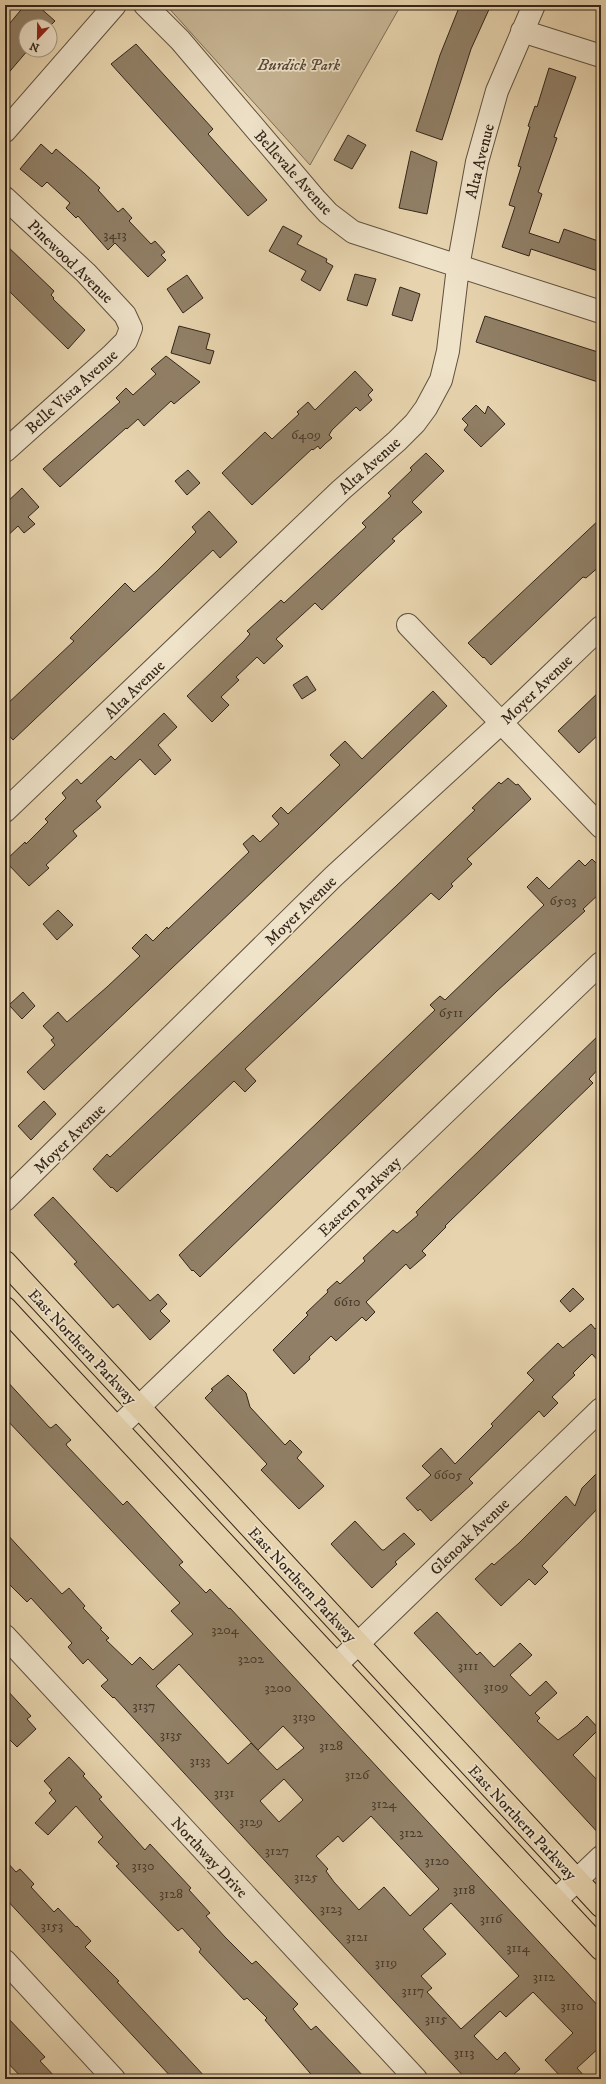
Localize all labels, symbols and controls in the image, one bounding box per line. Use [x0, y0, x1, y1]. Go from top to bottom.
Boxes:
north arrow [18, 18, 58, 58]
text: N [28, 38, 41, 55]
park label: Burdick Park [257, 55, 340, 75]
street label: Alta Avenue [461, 121, 499, 201]
street label: Bellevale Avenue [250, 126, 337, 220]
street label: Pinewood Avenue [23, 216, 118, 308]
house number: 3413 [103, 226, 127, 244]
street label: Belle Vista Avenue [21, 345, 122, 438]
house number: 6409 [291, 426, 321, 444]
street label: Alta Avenue [335, 432, 405, 499]
street label: Moyer Avenue [497, 650, 577, 729]
street label: Alta Avenue [100, 656, 169, 723]
street label: Moyer Avenue [261, 871, 341, 950]
house number: 6503 [549, 892, 577, 910]
house number: 6511 [439, 1004, 463, 1022]
street label: Moyer Avenue [30, 1099, 110, 1178]
street label: Eastern Parkway [314, 1152, 406, 1241]
street label: East Northern Parkway [24, 1285, 141, 1409]
house number: 6610 [333, 1293, 361, 1311]
house number: 6605 [433, 1466, 463, 1484]
street label: Glenoak Avenue [426, 1494, 514, 1580]
street label: East Northern Parkway [244, 1523, 361, 1647]
house number: 3204 [211, 1621, 240, 1639]
house number: 3202 [238, 1650, 264, 1668]
house number: 3111 [458, 1657, 478, 1675]
house number: 3109 [484, 1678, 508, 1696]
house number: 3200 [264, 1679, 292, 1697]
house number: 3137 [133, 1697, 155, 1715]
house number: 3130 [292, 1708, 316, 1726]
house number: 3135 [160, 1726, 182, 1744]
house number: 3128 [319, 1737, 343, 1755]
house number: 3133 [190, 1752, 210, 1770]
street label: East Northern Parkway [464, 1761, 581, 1885]
house number: 3126 [345, 1766, 370, 1784]
house number: 3131 [214, 1784, 234, 1802]
house number: 3124 [371, 1795, 398, 1813]
street label: Northway Drive [167, 1813, 252, 1903]
house number: 3129 [239, 1813, 263, 1831]
house number: 3122 [399, 1824, 423, 1842]
house number: 3127 [265, 1842, 289, 1860]
house number: 3120 [425, 1852, 449, 1870]
house number: 3130 [131, 1857, 155, 1875]
house number: 3125 [294, 1868, 318, 1886]
house number: 3118 [453, 1881, 475, 1899]
house number: 3128 [159, 1885, 183, 1903]
house number: 3123 [320, 1900, 342, 1918]
house number: 3116 [480, 1910, 503, 1928]
house number: 3153 [41, 1917, 63, 1935]
house number: 3121 [346, 1928, 368, 1946]
house number: 3114 [506, 1939, 531, 1957]
house number: 3119 [375, 1954, 397, 1972]
house number: 3112 [533, 1968, 555, 1986]
house number: 3117 [402, 1982, 424, 2000]
house number: 3110 [561, 1997, 584, 2015]
house number: 3115 [425, 2010, 447, 2028]
house number: 3113 [454, 2044, 474, 2062]

